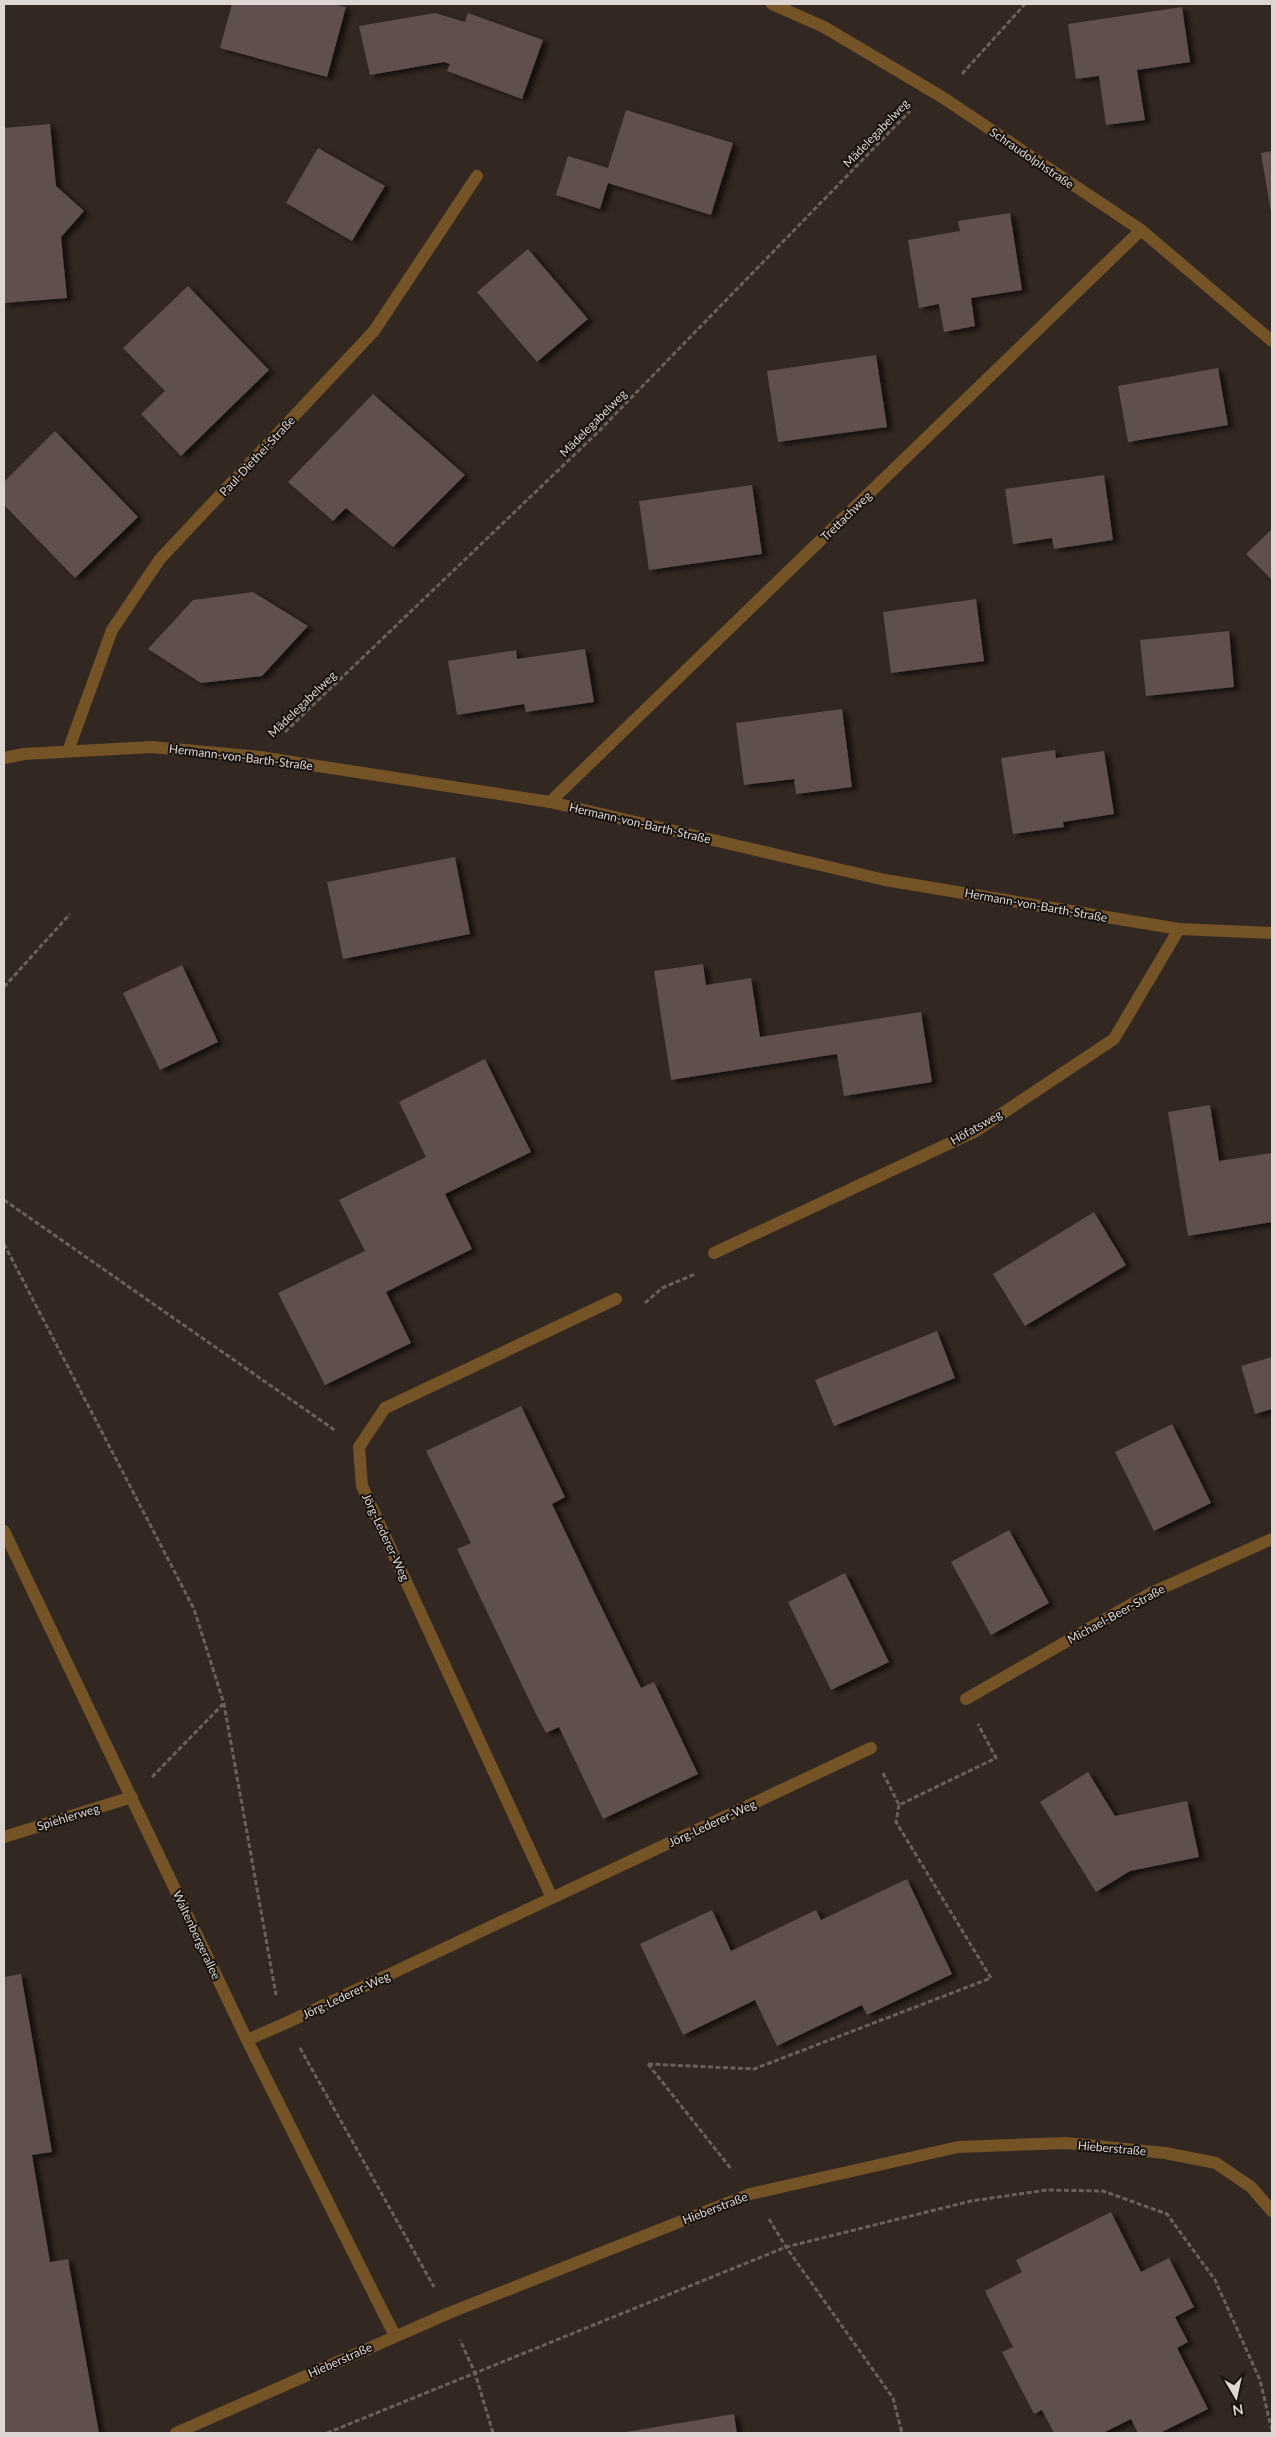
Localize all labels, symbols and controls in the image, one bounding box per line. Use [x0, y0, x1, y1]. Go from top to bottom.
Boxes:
street label: Mädelegabelweg [840, 96, 912, 170]
street label: Schraudolphstraße [987, 124, 1077, 192]
street label: Mädelegabelweg [556, 386, 630, 460]
street label: Paul-Diethei-Straße [216, 413, 298, 499]
street label: Trettachweg [818, 488, 874, 544]
street label: Mädelegabelweg [265, 668, 339, 740]
street label: Hermann-von-Barth-Straße [168, 741, 314, 773]
street label: Hermann-von-Barth-Straße [568, 799, 712, 847]
street label: Hermann-von-Barth-Straße [963, 885, 1109, 925]
street label: Höfatsweg [948, 1106, 1004, 1148]
street label: Jörg-Lederer-Weg [359, 1491, 413, 1583]
street label: Michael-Beer-Straße [1065, 1581, 1167, 1647]
street label: Jörg-Lederer-Weg [666, 1796, 758, 1850]
street label: Spiehlerweg [35, 1800, 101, 1834]
street label: Waltenbergerallee [170, 1888, 224, 1982]
street label: Jörg-Lederer-Weg [300, 1968, 392, 2022]
street label: Hieberstraße [1077, 2138, 1147, 2158]
street label: Hieberstraße [680, 2189, 750, 2227]
street label: Hieberstraße [306, 2339, 374, 2381]
north arrow [1211, 2372, 1261, 2422]
text: N [1231, 2401, 1245, 2420]

